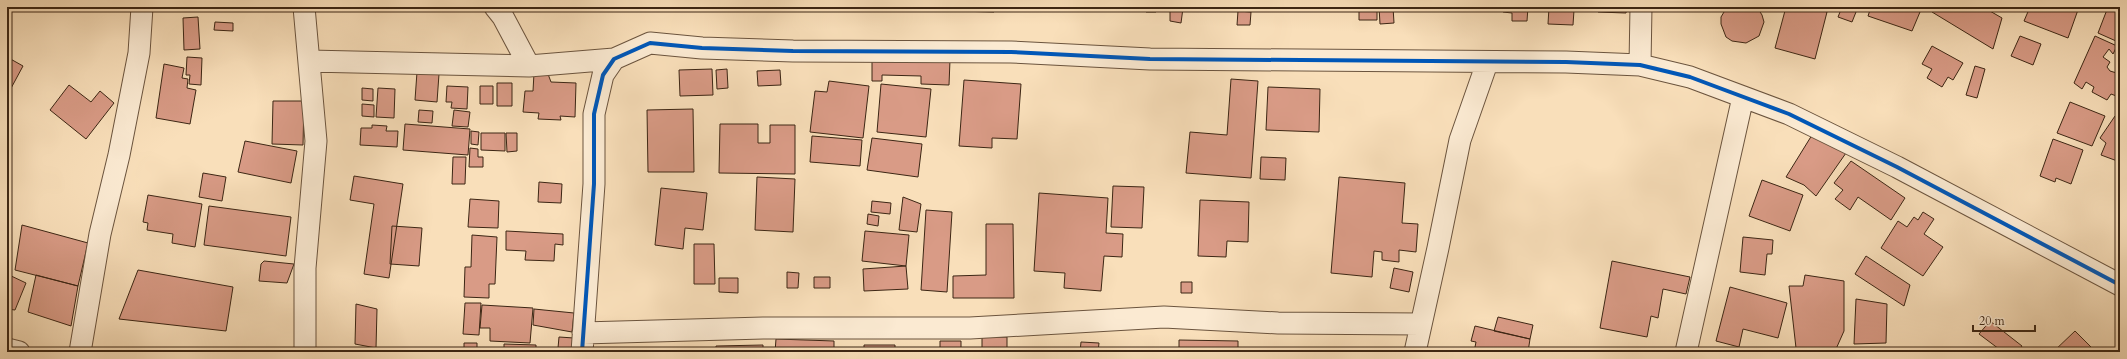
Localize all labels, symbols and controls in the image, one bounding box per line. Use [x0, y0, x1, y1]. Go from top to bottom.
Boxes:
scale bar [1973, 307, 2035, 333]
text: 20 m [1979, 313, 2006, 329]

